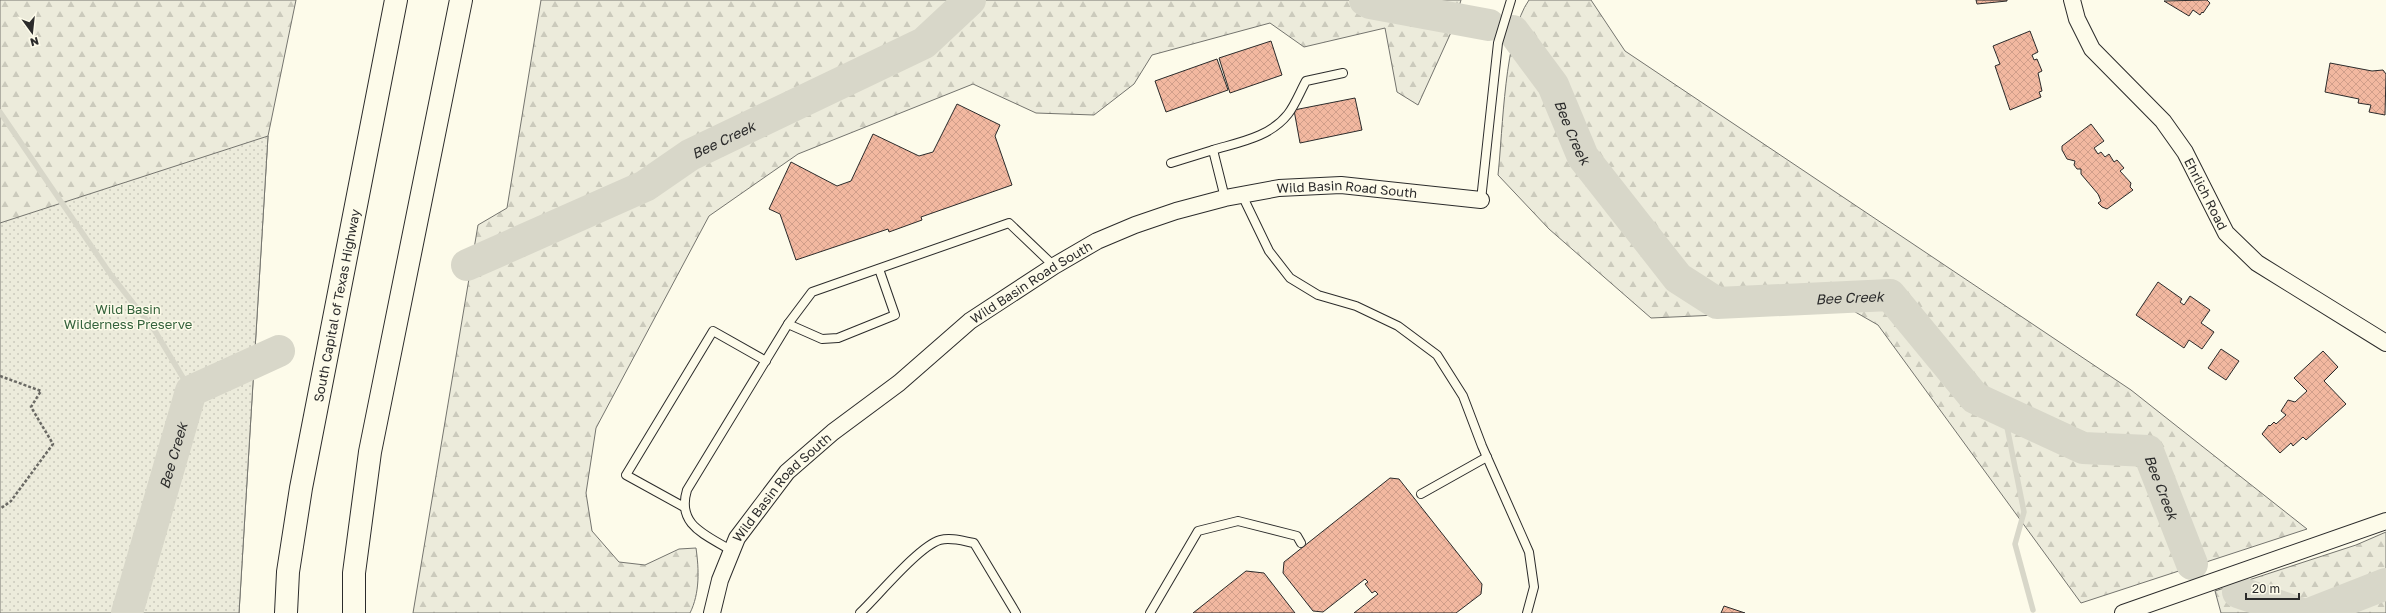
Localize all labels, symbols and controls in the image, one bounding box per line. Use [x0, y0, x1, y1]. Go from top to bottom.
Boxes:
north arrow [12, 12, 52, 52]
text: N [29, 35, 40, 50]
water label: Bee Creek [1552, 97, 1595, 169]
water label: Bee Creek [689, 116, 759, 162]
street label: Ehrlich Road [2181, 155, 2231, 232]
street label: Wild Basin Road South [1276, 177, 1418, 201]
street label: South Capital of Texas Highway [310, 207, 363, 403]
street label: Wild Basin Road South [967, 238, 1095, 327]
water label: Bee Creek [1815, 287, 1886, 307]
park label: Wild Basin Wilderness Preserve [64, 301, 192, 332]
water label: Bee Creek [155, 418, 191, 491]
street label: Wild Basin Road South [729, 429, 834, 545]
water label: Bee Creek [2142, 452, 2183, 524]
scale bar [2246, 575, 2299, 601]
text: 20 m [2252, 581, 2280, 596]

